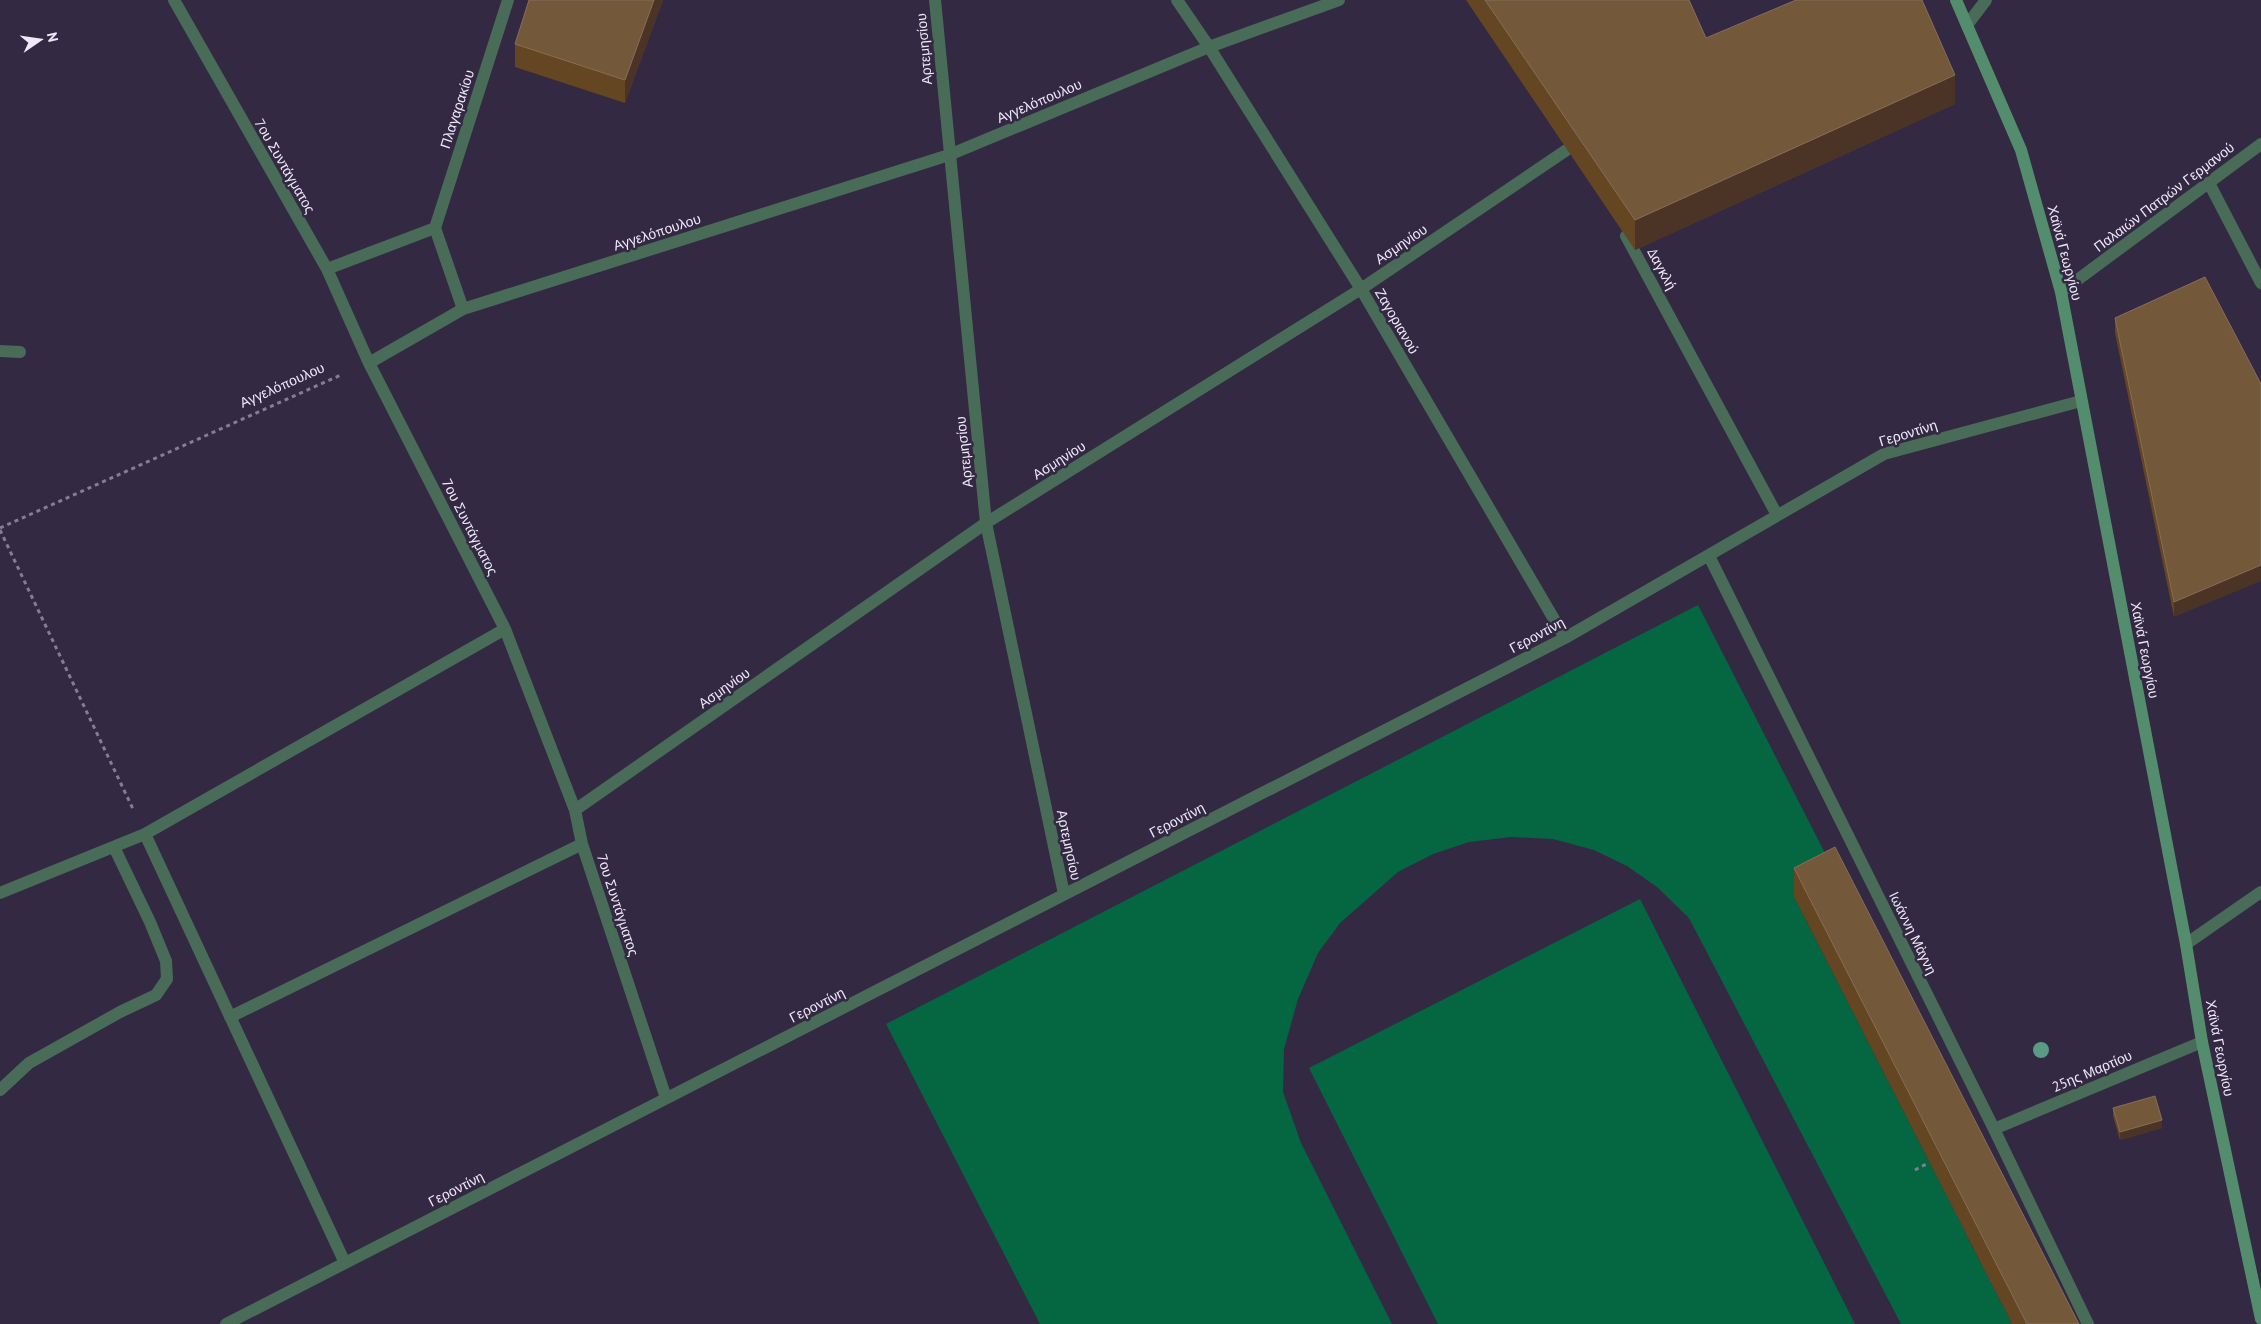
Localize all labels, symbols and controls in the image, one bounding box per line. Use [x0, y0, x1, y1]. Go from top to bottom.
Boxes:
street label: Αρτεμησίου [912, 13, 936, 85]
north arrow [15, 15, 65, 65]
text: N [43, 31, 62, 44]
street label: Πλαγαρακίου [436, 67, 478, 151]
street label: Αγγελόπουλου [994, 75, 1084, 127]
street label: 7ου Συντάγματος [251, 115, 319, 217]
street label: Παλαιών Πατρών Γερμανού [2090, 138, 2238, 256]
street label: Χαϊνά Γεωργίου [2044, 203, 2086, 303]
street label: Αγγελόπουλου [611, 209, 703, 255]
street label: Ασμηνίου [1371, 220, 1431, 268]
street label: Δαγκλή [1644, 245, 1680, 293]
street label: Ζαγοριανού [1371, 285, 1423, 357]
street label: Αγγελόπουλου [237, 358, 327, 412]
street label: Αρτεμησίου [951, 415, 977, 489]
street label: Γεροντίνη [1877, 416, 1939, 450]
street label: Ασμηνίου [1029, 437, 1089, 483]
street label: 7ου Συντάγματος [438, 476, 502, 579]
street label: Χαϊνά Γεωργίου [2127, 600, 2163, 700]
street label: Γεροντίνη [1506, 613, 1568, 657]
street label: Ασμηνίου [695, 664, 753, 712]
street label: Γεροντίνη [1146, 798, 1208, 842]
street label: Αρτεμησίου [1053, 808, 1085, 882]
street label: 7ου Συντάγματος [593, 852, 643, 959]
street label: Ιωάννη Μὰγνη [1885, 889, 1941, 977]
street label: Γεροντίνη [786, 983, 848, 1027]
street label: Χαϊνά Γεωργίου [2202, 998, 2238, 1098]
street label: 25ης Μαρτίου [2049, 1046, 2135, 1096]
street label: Γεροντίνη [425, 1167, 487, 1211]

